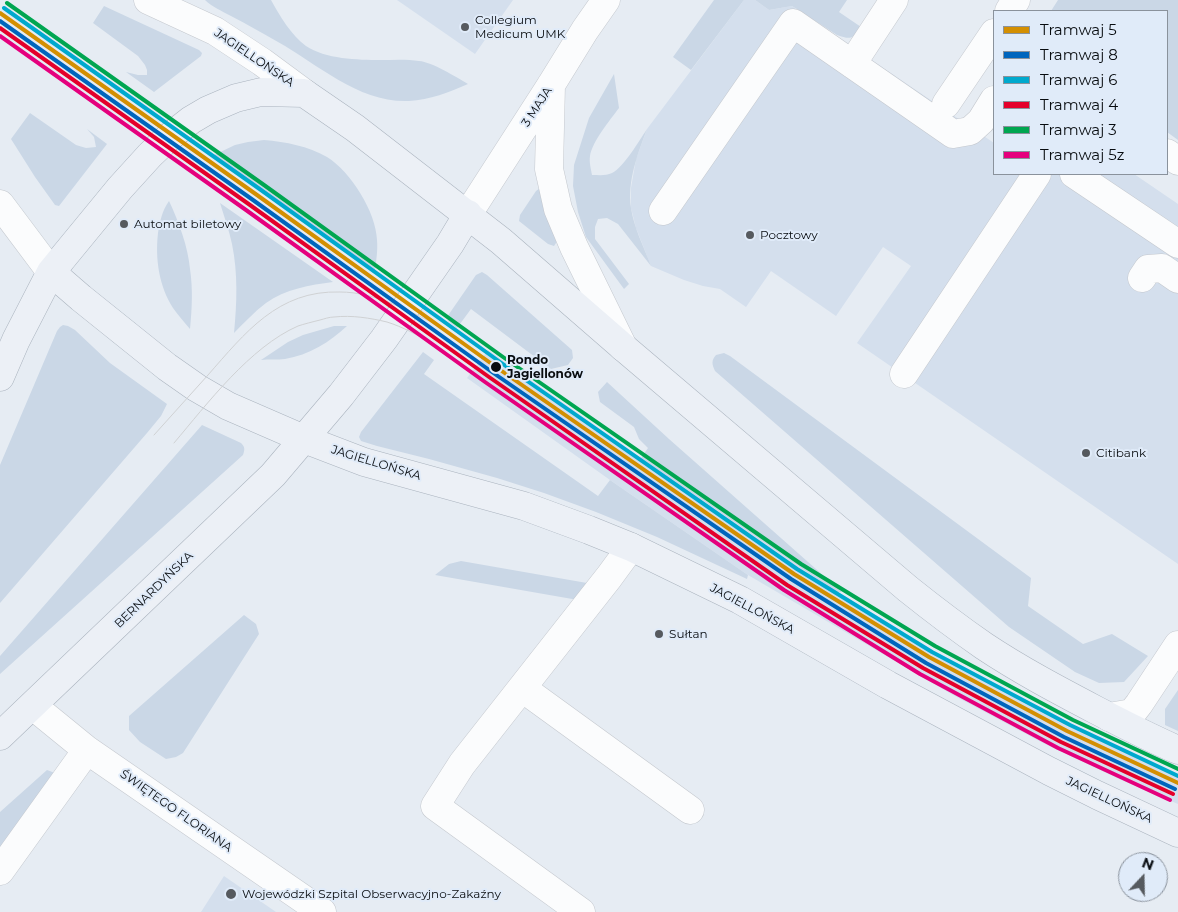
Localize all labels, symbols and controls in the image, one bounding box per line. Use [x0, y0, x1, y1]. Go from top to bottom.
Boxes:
legend [993, 10, 1168, 175]
place label: Collegium Medicum UMK [475, 13, 565, 41]
text: Tramwaj 5 [1040, 20, 1117, 39]
marker: Collegium Medicum UMK [459, 21, 471, 33]
street label: JAGIELLOŃSKA [211, 26, 297, 90]
text: Tramwaj 8 [1040, 45, 1118, 64]
text: Tramwaj 6 [1040, 70, 1117, 89]
street label: 3 MAJA [519, 84, 555, 130]
text: Tramwaj 4 [1040, 95, 1118, 114]
text: Tramwaj 3 [1040, 120, 1117, 139]
text: Tramwaj 5z [1040, 145, 1124, 164]
place label: Automat biletowy [134, 217, 241, 231]
marker: Automat biletowy [118, 218, 130, 230]
place label: Pocztowy [760, 228, 818, 242]
marker: Pocztowy [744, 229, 756, 241]
place label: Rondo Jagiellonów [507, 353, 583, 381]
marker: Rondo Jagiellonów [489, 360, 503, 374]
street label: JAGIELLOŃSKA [329, 442, 423, 484]
place label: Citibank [1096, 446, 1146, 460]
marker: Citibank [1080, 447, 1092, 459]
street label: BERNARDYŃSKA [112, 549, 196, 631]
street label: JAGIELLOŃSKA [707, 581, 797, 637]
place label: Sułtan [669, 627, 708, 641]
marker: Sułtan [653, 628, 665, 640]
street label: ŚWIĘTEGO FLORIANA [117, 767, 235, 855]
street label: JAGIELLOŃSKA [1064, 774, 1154, 826]
north arrow [1118, 852, 1168, 902]
text: N [1140, 854, 1157, 874]
marker: Wojewódzki Szpital Obserwacyjno-Zakaźny [224, 887, 238, 901]
place label: Wojewódzki Szpital Obserwacyjno-Zakaźny [242, 887, 501, 901]

